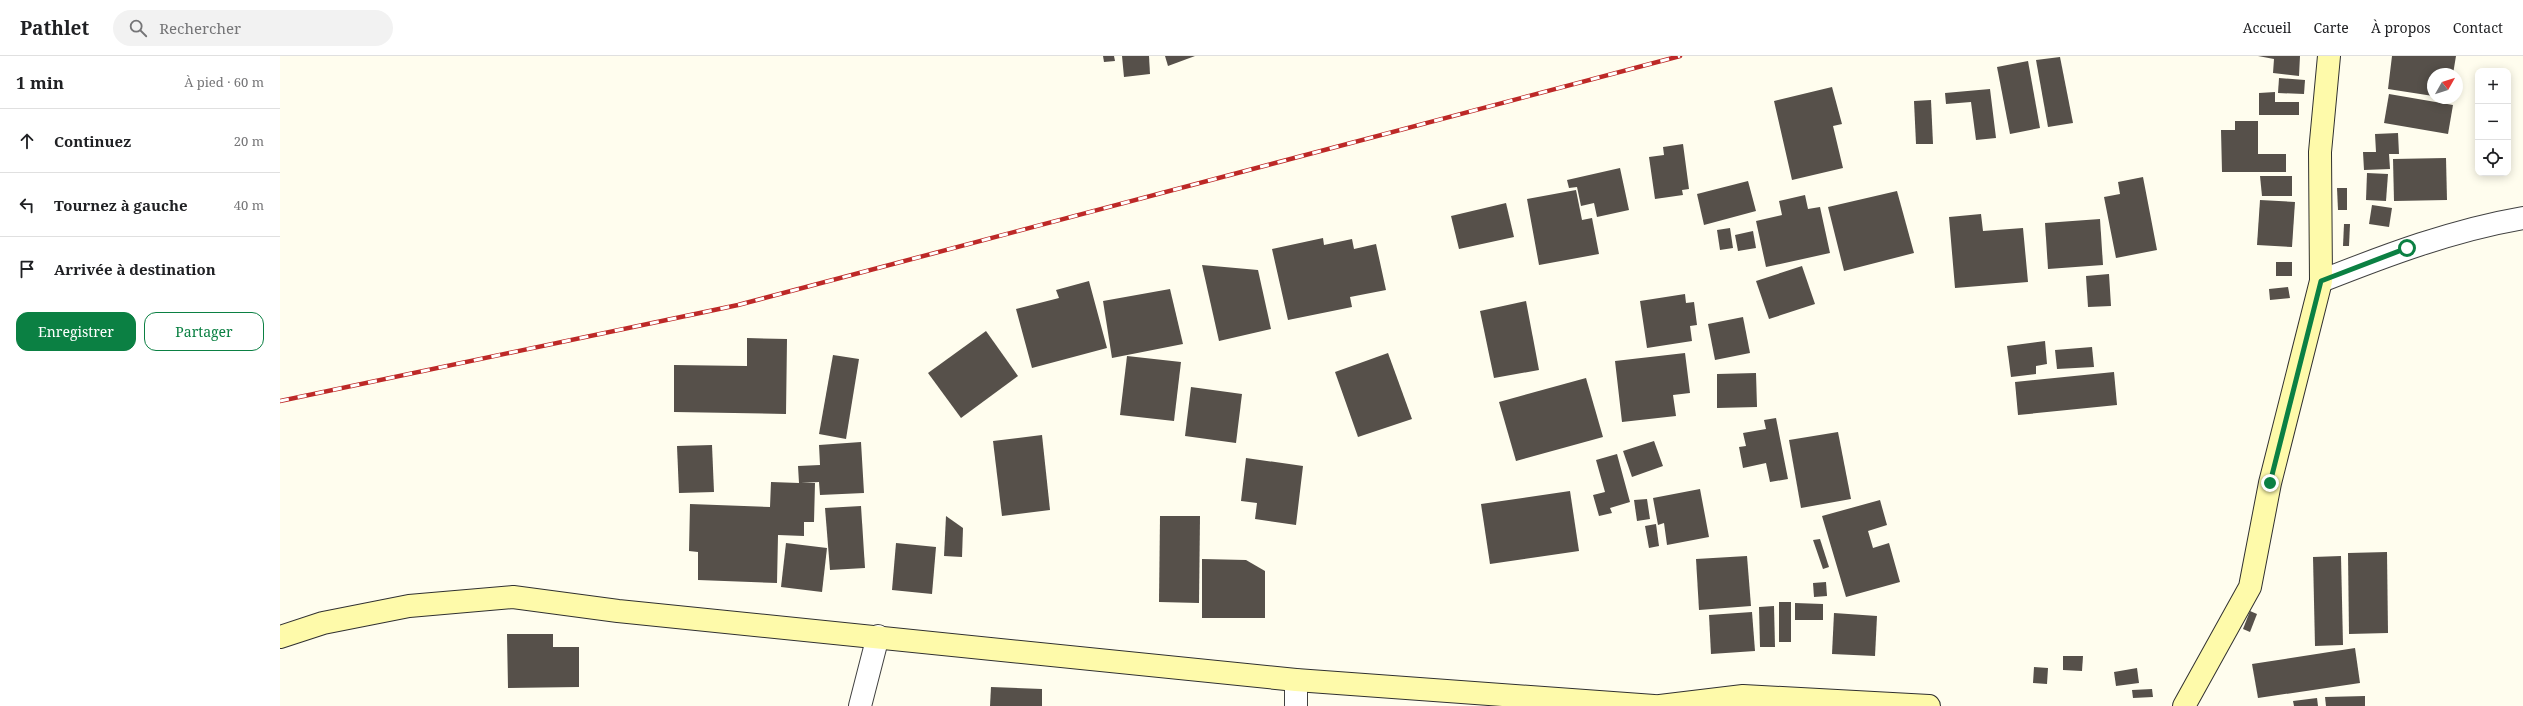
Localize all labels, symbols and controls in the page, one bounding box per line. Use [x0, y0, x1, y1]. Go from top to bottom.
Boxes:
search box [113, 10, 393, 46]
text: Pathlet [20, 15, 89, 41]
icon: search [127, 17, 149, 39]
text: Rechercher [159, 18, 241, 38]
text: Accueil [2243, 18, 2291, 37]
text: Carte [2313, 18, 2349, 37]
text: À propos [2371, 18, 2431, 37]
text: Contact [2453, 18, 2503, 37]
north arrow [2427, 68, 2463, 104]
map controls [2475, 68, 2511, 176]
button: + [2475, 68, 2511, 104]
text: 1 min [16, 71, 64, 94]
text: À pied · 60 m [184, 73, 264, 91]
button: − [2475, 104, 2511, 140]
icon: ahead [16, 130, 38, 152]
text: Continuez [54, 131, 131, 151]
text: 20 m [234, 132, 264, 150]
button: locate [2475, 140, 2511, 176]
icon: left [16, 194, 38, 216]
text: Tournez à gauche [54, 195, 188, 215]
text: 40 m [234, 196, 264, 214]
route start [2398, 239, 2416, 257]
icon: arrive [16, 258, 38, 280]
text: Arrivée à destination [54, 259, 216, 279]
button: Enregistrer [16, 312, 136, 351]
button: Partager [144, 312, 264, 351]
route end [2261, 474, 2279, 492]

